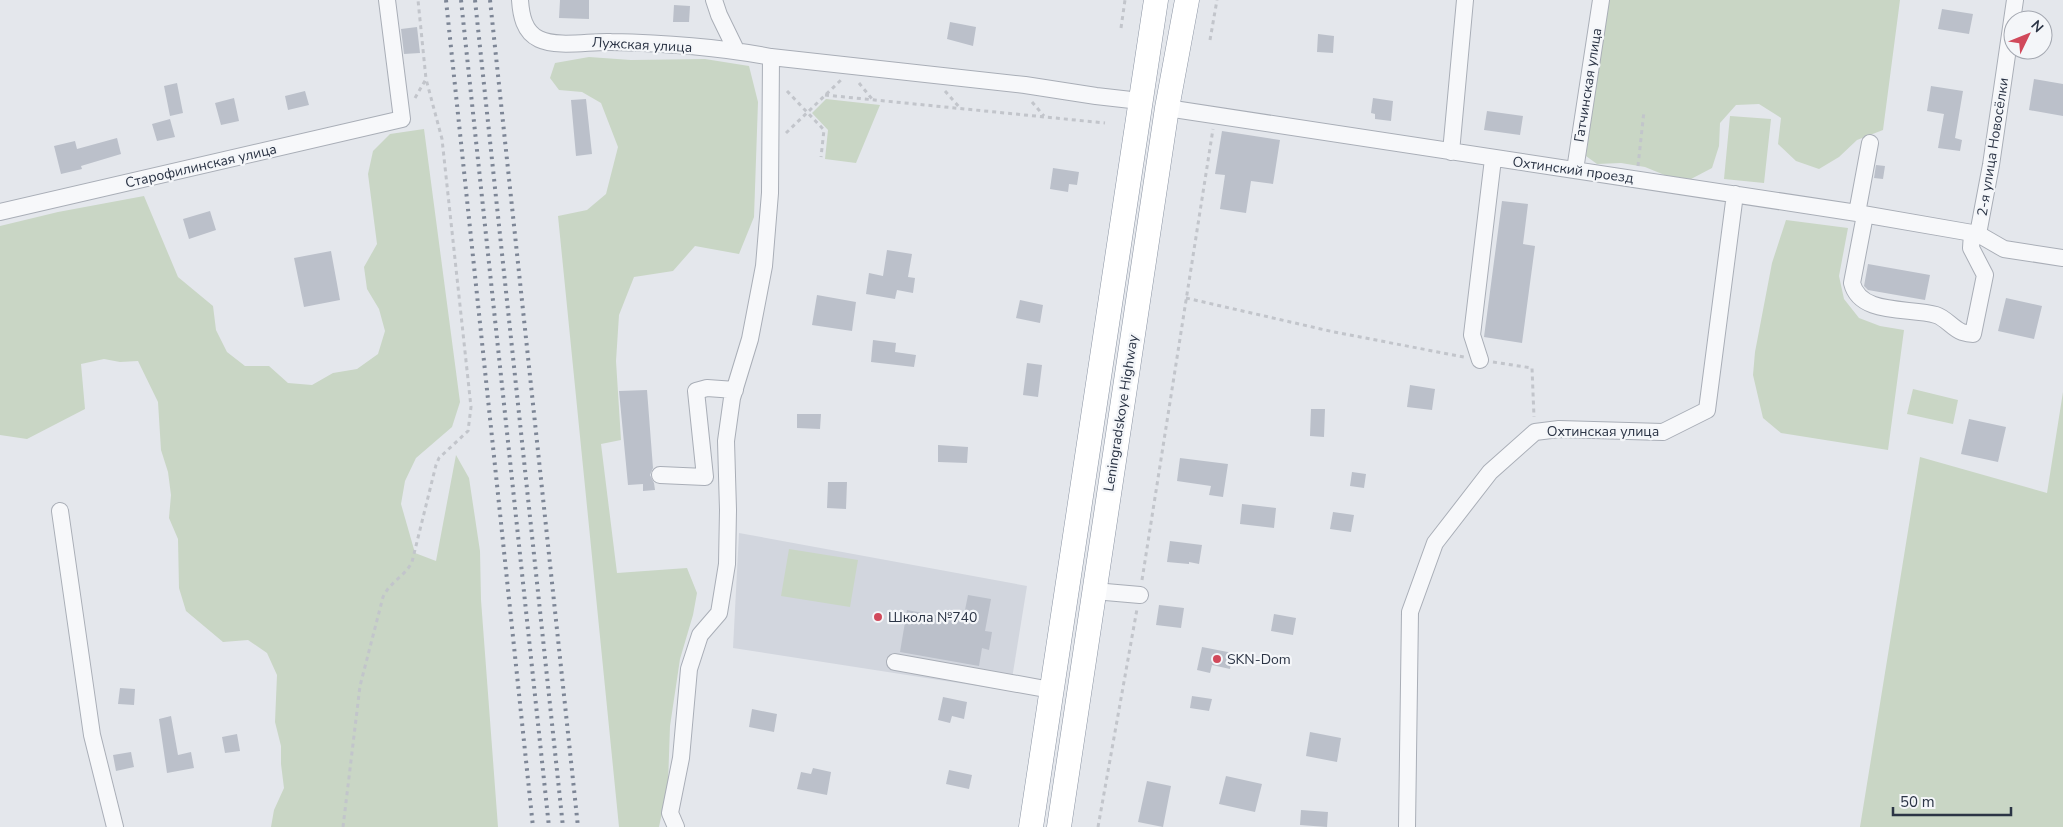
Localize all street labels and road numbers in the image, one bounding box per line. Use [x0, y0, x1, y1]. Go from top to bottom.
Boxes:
street label: Гатчинская улица [1570, 27, 1606, 143]
street label: Лужская улица [591, 33, 693, 57]
street label: 2-я улица Новосёлки [1973, 76, 2013, 218]
street label: Старофилинская улица [123, 139, 279, 193]
street label: Охтинский проезд [1511, 152, 1635, 188]
street label: Leningradskoye Highway [1099, 332, 1143, 493]
street label: Охтинская улица [1547, 422, 1659, 441]

